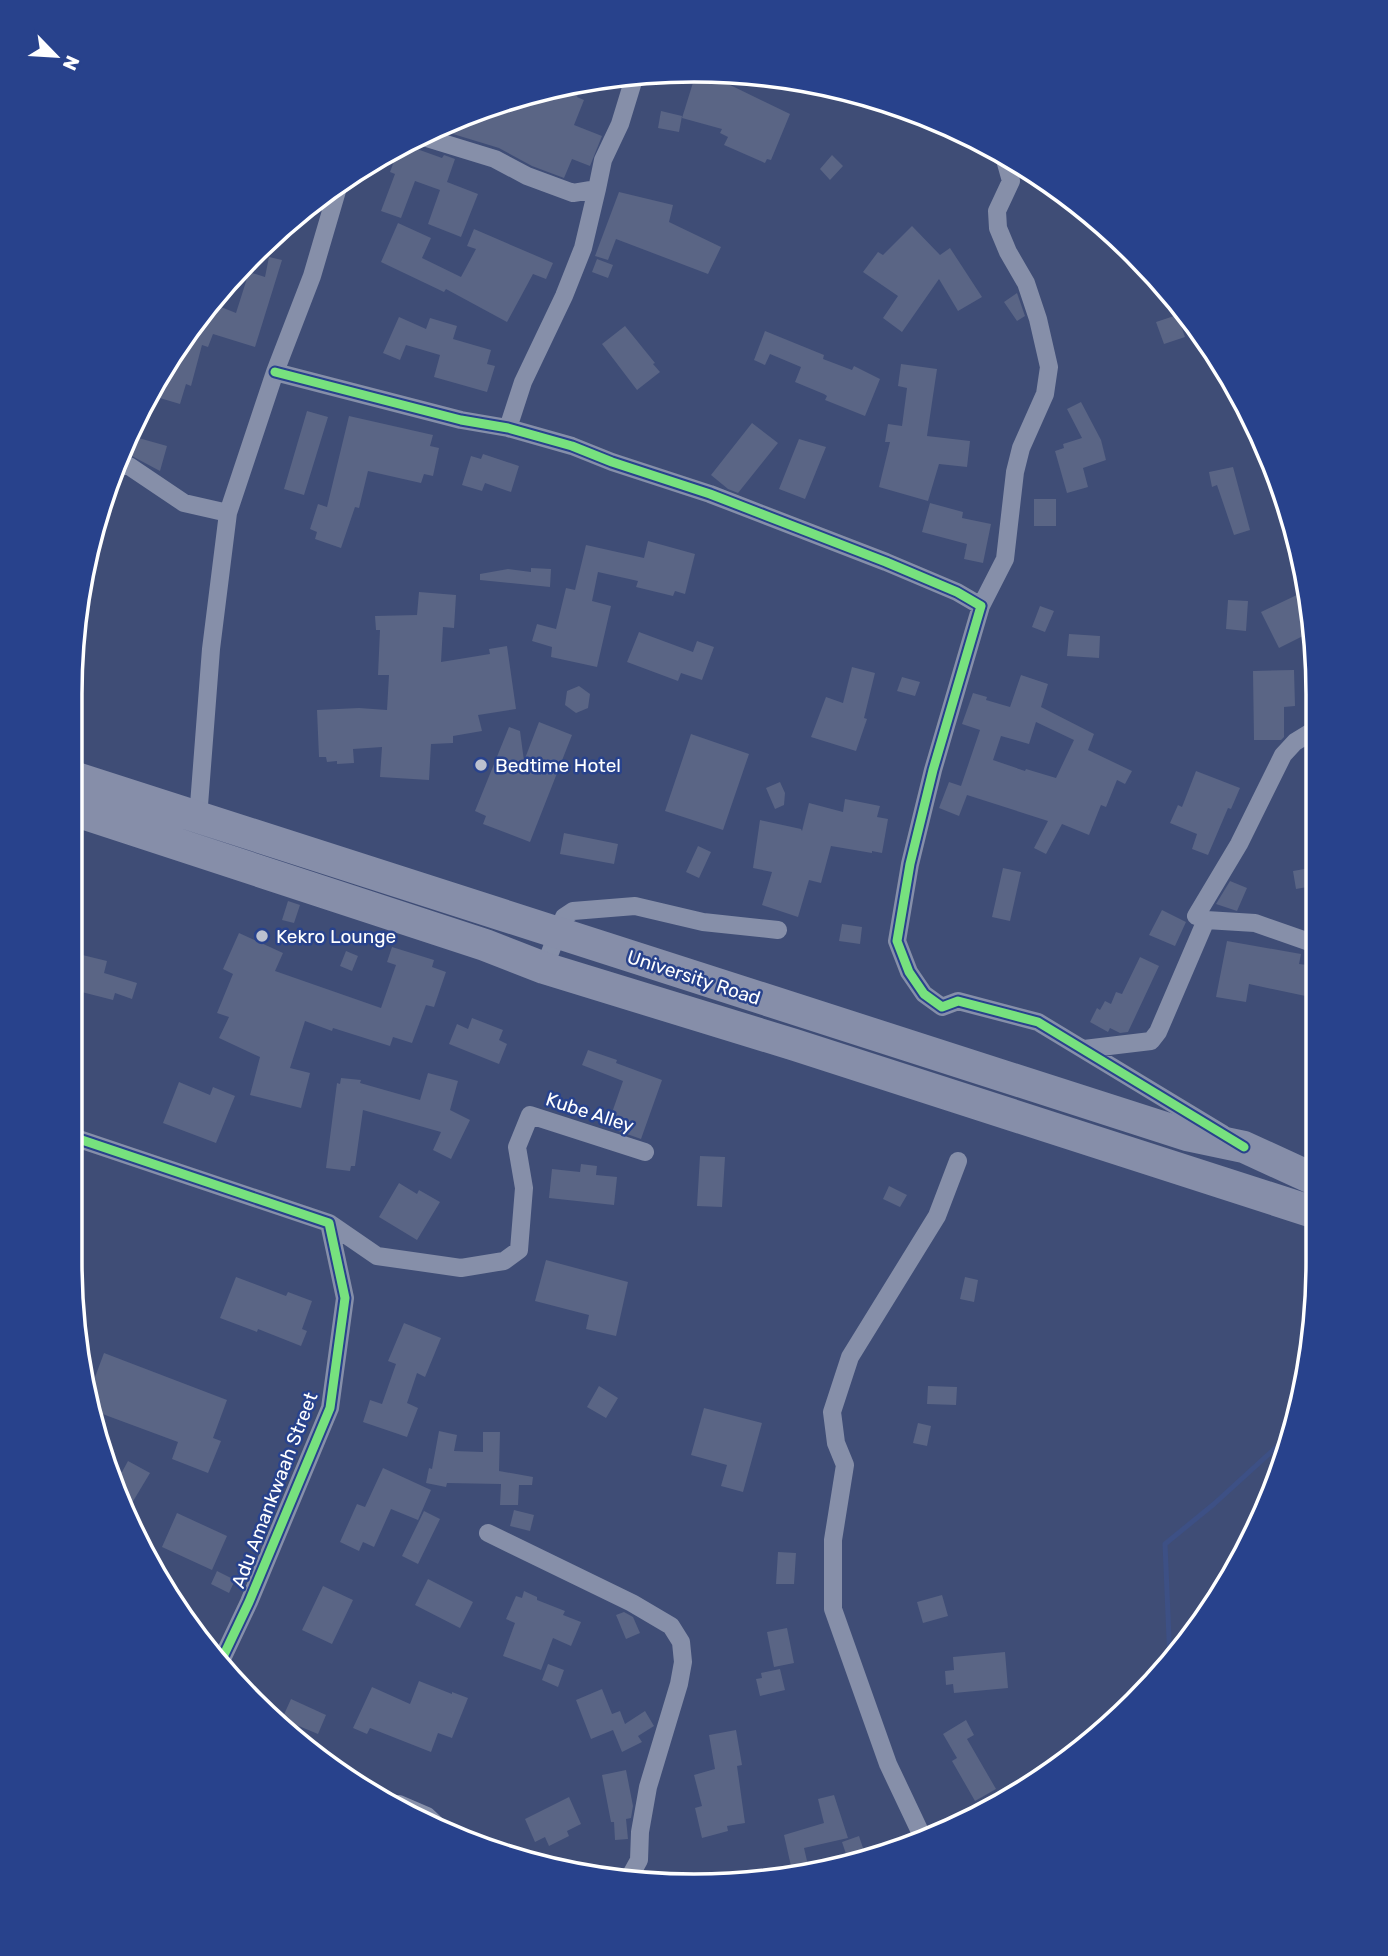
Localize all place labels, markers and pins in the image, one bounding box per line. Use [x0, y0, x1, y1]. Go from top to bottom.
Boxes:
place label: Bedtime Hotel [495, 754, 621, 777]
marker: Bedtime Hotel [473, 757, 489, 773]
place label: Kekro Lounge [276, 925, 396, 948]
marker: Kekro Lounge [254, 928, 270, 944]

